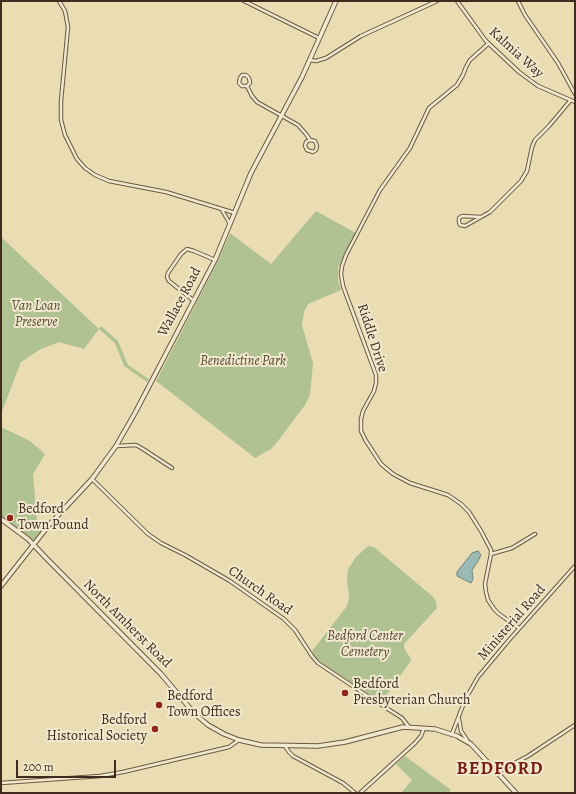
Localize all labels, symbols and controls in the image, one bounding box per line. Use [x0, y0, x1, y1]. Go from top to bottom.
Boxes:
street label: Kalmia Way [485, 24, 547, 82]
street label: Wallace Road [155, 265, 205, 339]
park label: Van Loan Preserve [12, 299, 60, 332]
street label: Riddle Drive [353, 302, 391, 374]
park label: Benedictine Park [200, 354, 286, 370]
place label: Bedford Town Pound [18, 502, 89, 534]
marker: Bedford Town Pound [5, 513, 15, 523]
street label: Church Road [225, 563, 295, 619]
street label: North Amherst Road [79, 576, 175, 672]
street label: Ministerial Road [475, 582, 549, 664]
park label: Bedford Center Cemetery [327, 629, 403, 662]
place label: Bedford Presbyterian Church [353, 677, 470, 710]
marker: Bedford Presbyterian Church [340, 688, 350, 698]
place label: Bedford Town Offices [167, 689, 241, 722]
marker: Bedford Town Offices [154, 700, 164, 710]
place label: Bedford Historical Society [46, 713, 147, 746]
marker: Bedford Historical Society [150, 724, 160, 734]
scale bar [18, 752, 118, 778]
text: 200 m [23, 759, 54, 775]
district label: BEDFORD [456, 759, 544, 781]

